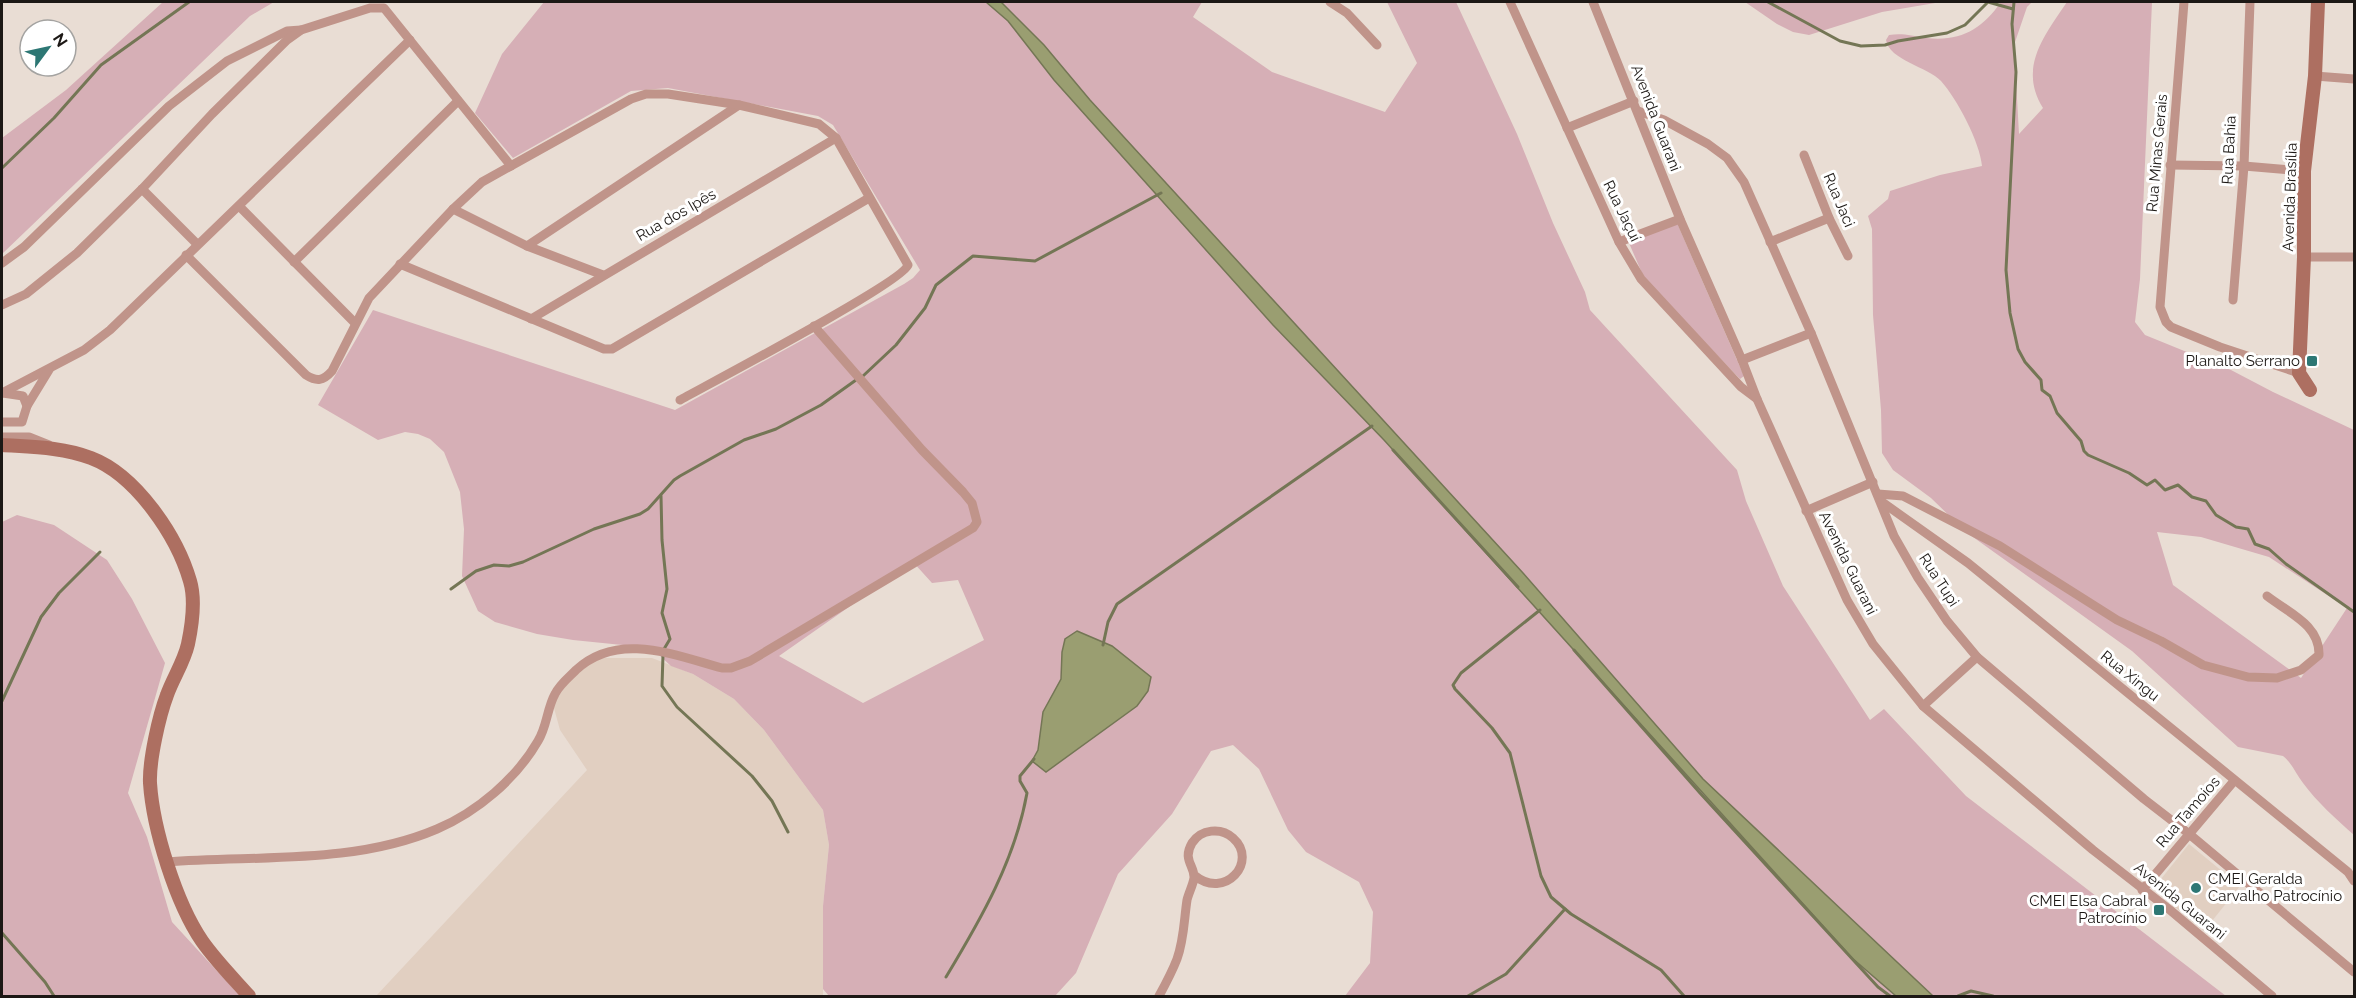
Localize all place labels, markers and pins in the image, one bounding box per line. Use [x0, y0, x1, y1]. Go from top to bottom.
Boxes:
place label: Planalto Serrano [2186, 352, 2300, 370]
marker: Planalto Serrano [2305, 354, 2319, 368]
place label: CMEI Geralda Carvalho Patrocínio [2208, 870, 2342, 905]
marker: CMEI Geralda Carvalho Patrocínio [2189, 881, 2203, 895]
place label: CMEI Elsa Cabral Patrocínio [2029, 892, 2148, 927]
marker: CMEI Elsa Cabral Patrocínio [2152, 903, 2166, 917]

